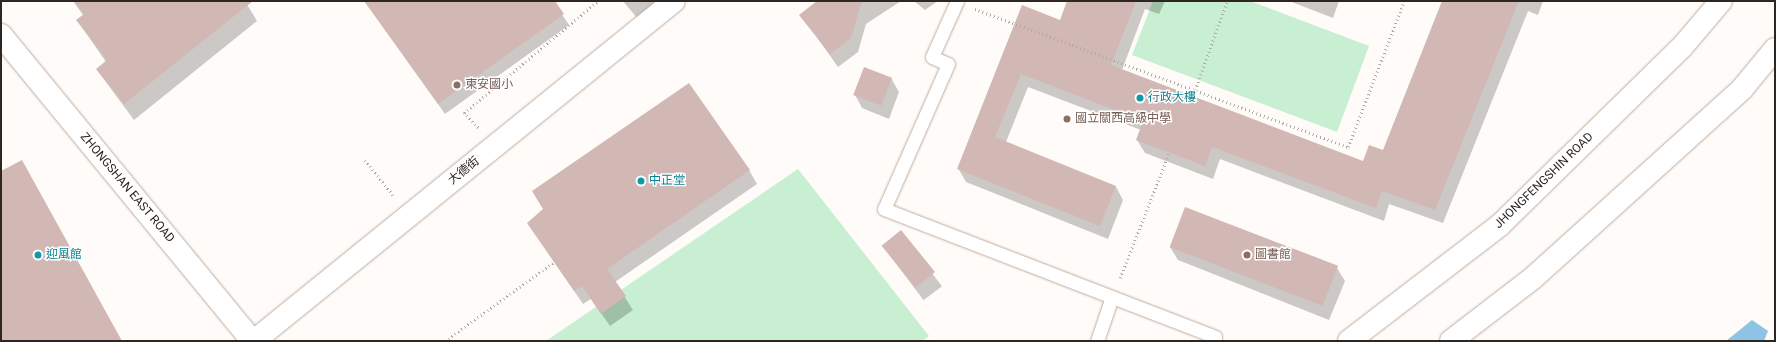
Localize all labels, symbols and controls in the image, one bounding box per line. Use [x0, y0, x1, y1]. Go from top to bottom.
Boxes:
place label: 東安國小 [465, 78, 513, 92]
marker: 東安國小 [452, 80, 462, 90]
place label: 行政大樓 [1148, 91, 1196, 105]
marker: 行政大樓 [1135, 93, 1145, 103]
place label: 國立關西高級中學 [1075, 112, 1171, 126]
marker: 國立關西高級中學 [1062, 114, 1072, 124]
street label: ZHONGSHAN EAST ROAD [77, 130, 177, 246]
street label: JHONGFENGSHIN ROAD [1491, 130, 1597, 232]
street label: 大德街 [445, 154, 483, 188]
place label: 中正堂 [649, 174, 685, 188]
marker: 中正堂 [636, 176, 646, 186]
place label: 迎風館 [46, 248, 82, 262]
place label: 圖書館 [1255, 248, 1291, 262]
marker: 迎風館 [33, 250, 43, 260]
marker: 圖書館 [1242, 250, 1252, 260]

